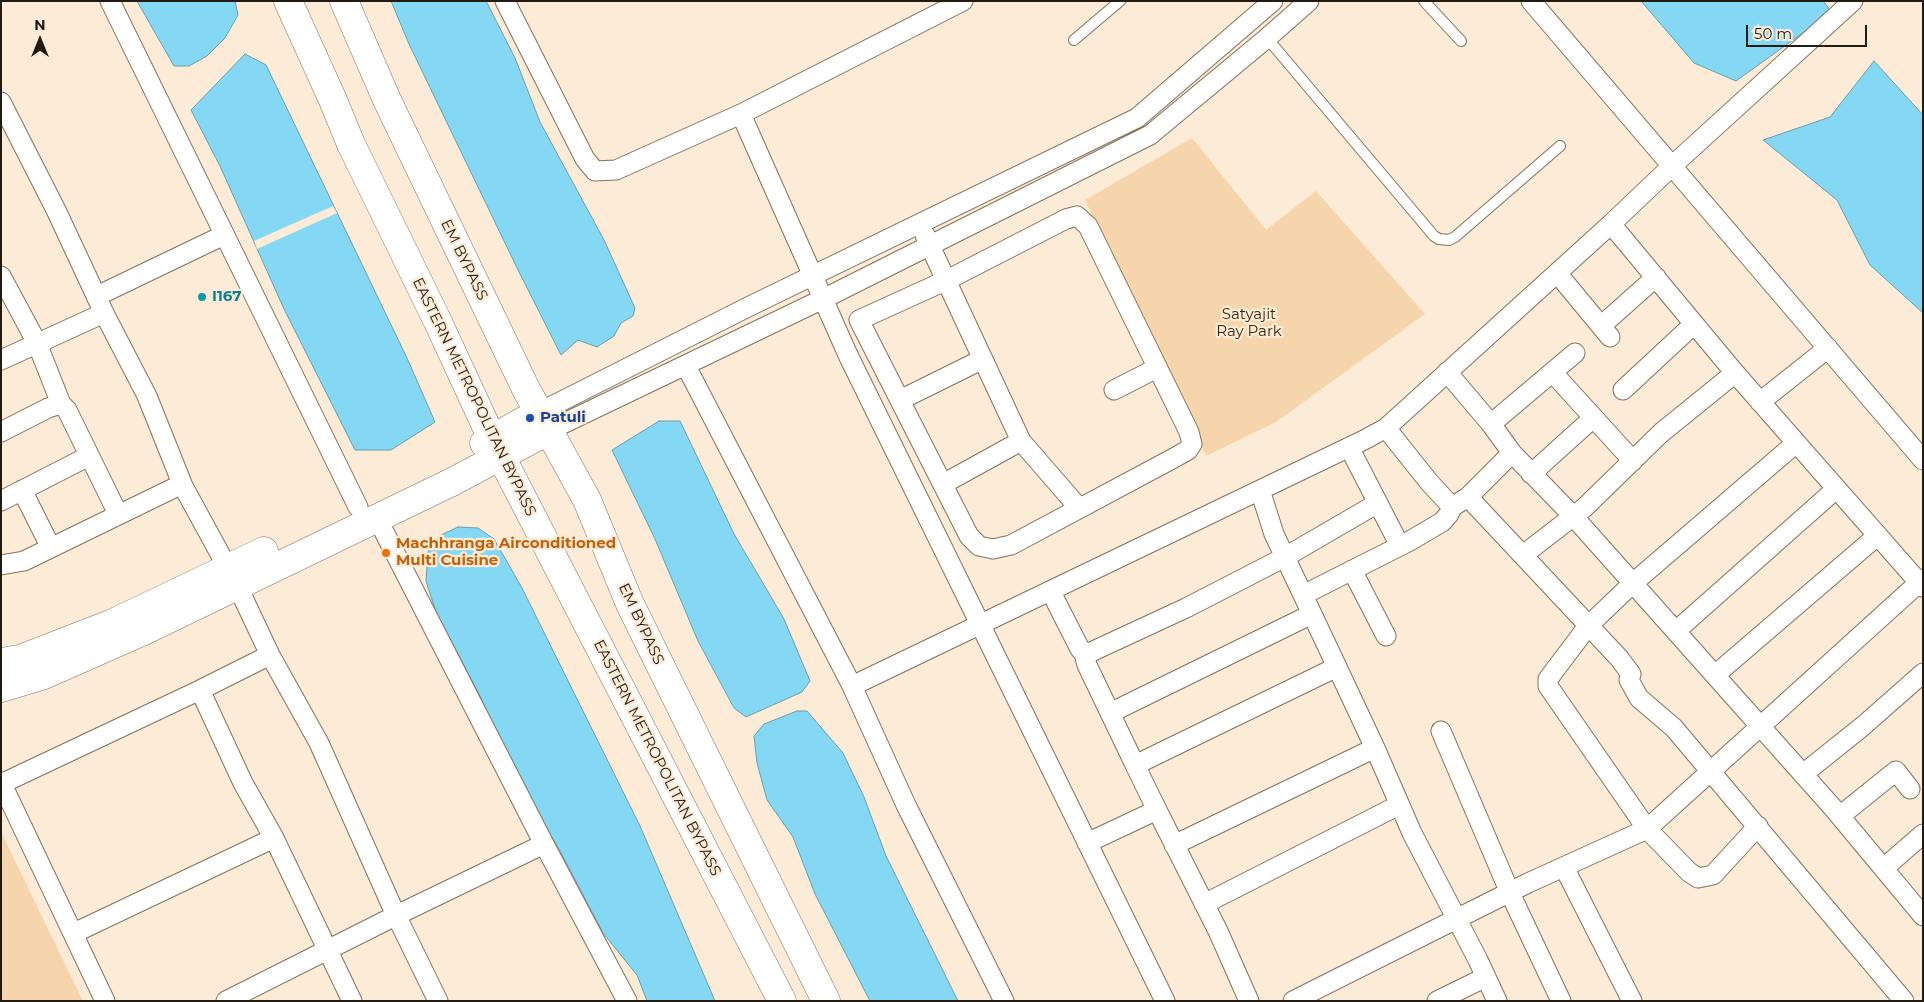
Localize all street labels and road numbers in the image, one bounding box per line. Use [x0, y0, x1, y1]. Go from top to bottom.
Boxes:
street label: EM BYPASS [437, 217, 491, 303]
street label: EASTERN METROPOLITAN BYPASS [408, 275, 540, 519]
street label: EM BYPASS [614, 581, 668, 667]
street label: EASTERN METROPOLITAN BYPASS [589, 637, 725, 879]

